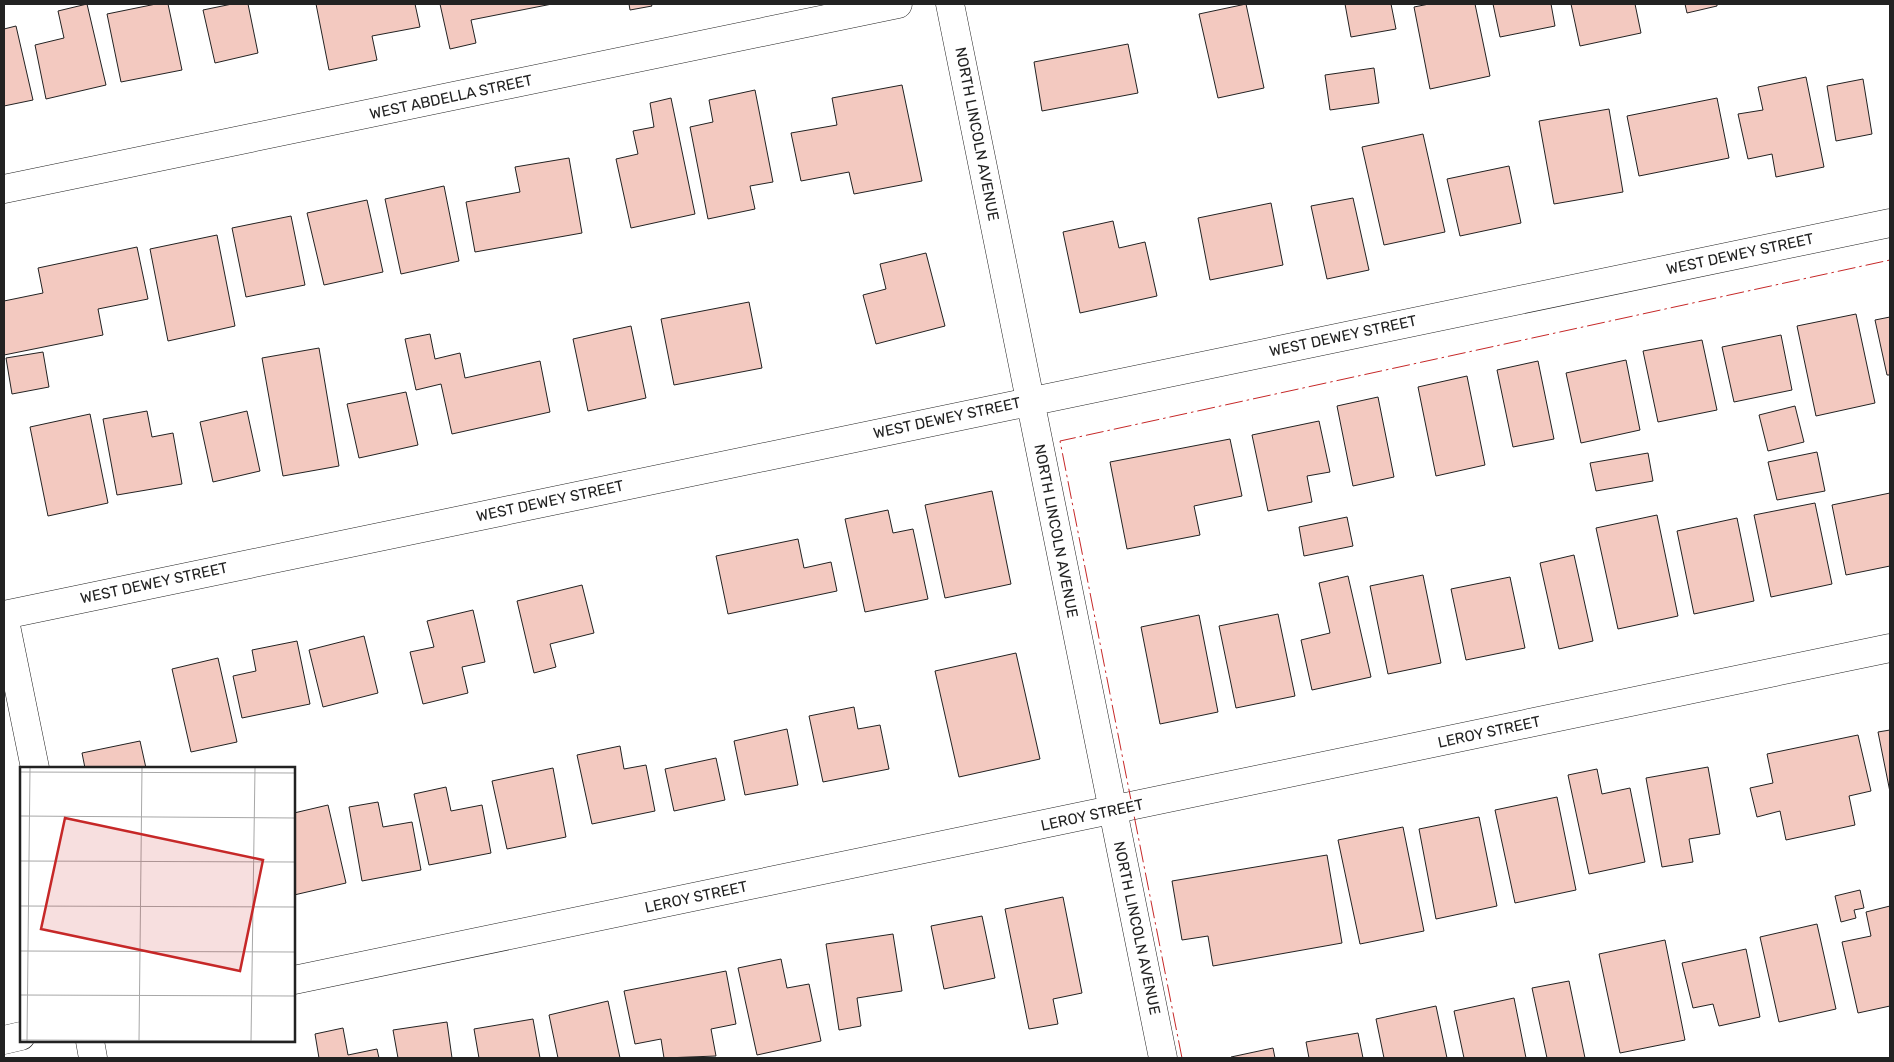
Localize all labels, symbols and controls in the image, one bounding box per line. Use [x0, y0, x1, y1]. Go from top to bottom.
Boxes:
street label: NORTH LINCOLN AVENUE [951, 45, 1003, 223]
street label: WEST ABDELLA STREET [368, 71, 534, 123]
street label: WEST DEWEY STREET [1665, 230, 1816, 278]
street label: WEST DEWEY STREET [1268, 312, 1419, 360]
street label: WEST DEWEY STREET [872, 394, 1023, 442]
street label: NORTH LINCOLN AVENUE [1030, 442, 1082, 620]
street label: WEST DEWEY STREET [475, 477, 626, 525]
street label: WEST DEWEY STREET [79, 559, 230, 607]
street label: LEROY STREET [1436, 712, 1542, 752]
inset map [20, 767, 295, 1042]
street label: LEROY STREET [1039, 795, 1145, 835]
street label: NORTH LINCOLN AVENUE [1110, 840, 1164, 1016]
street label: LEROY STREET [643, 877, 749, 917]

